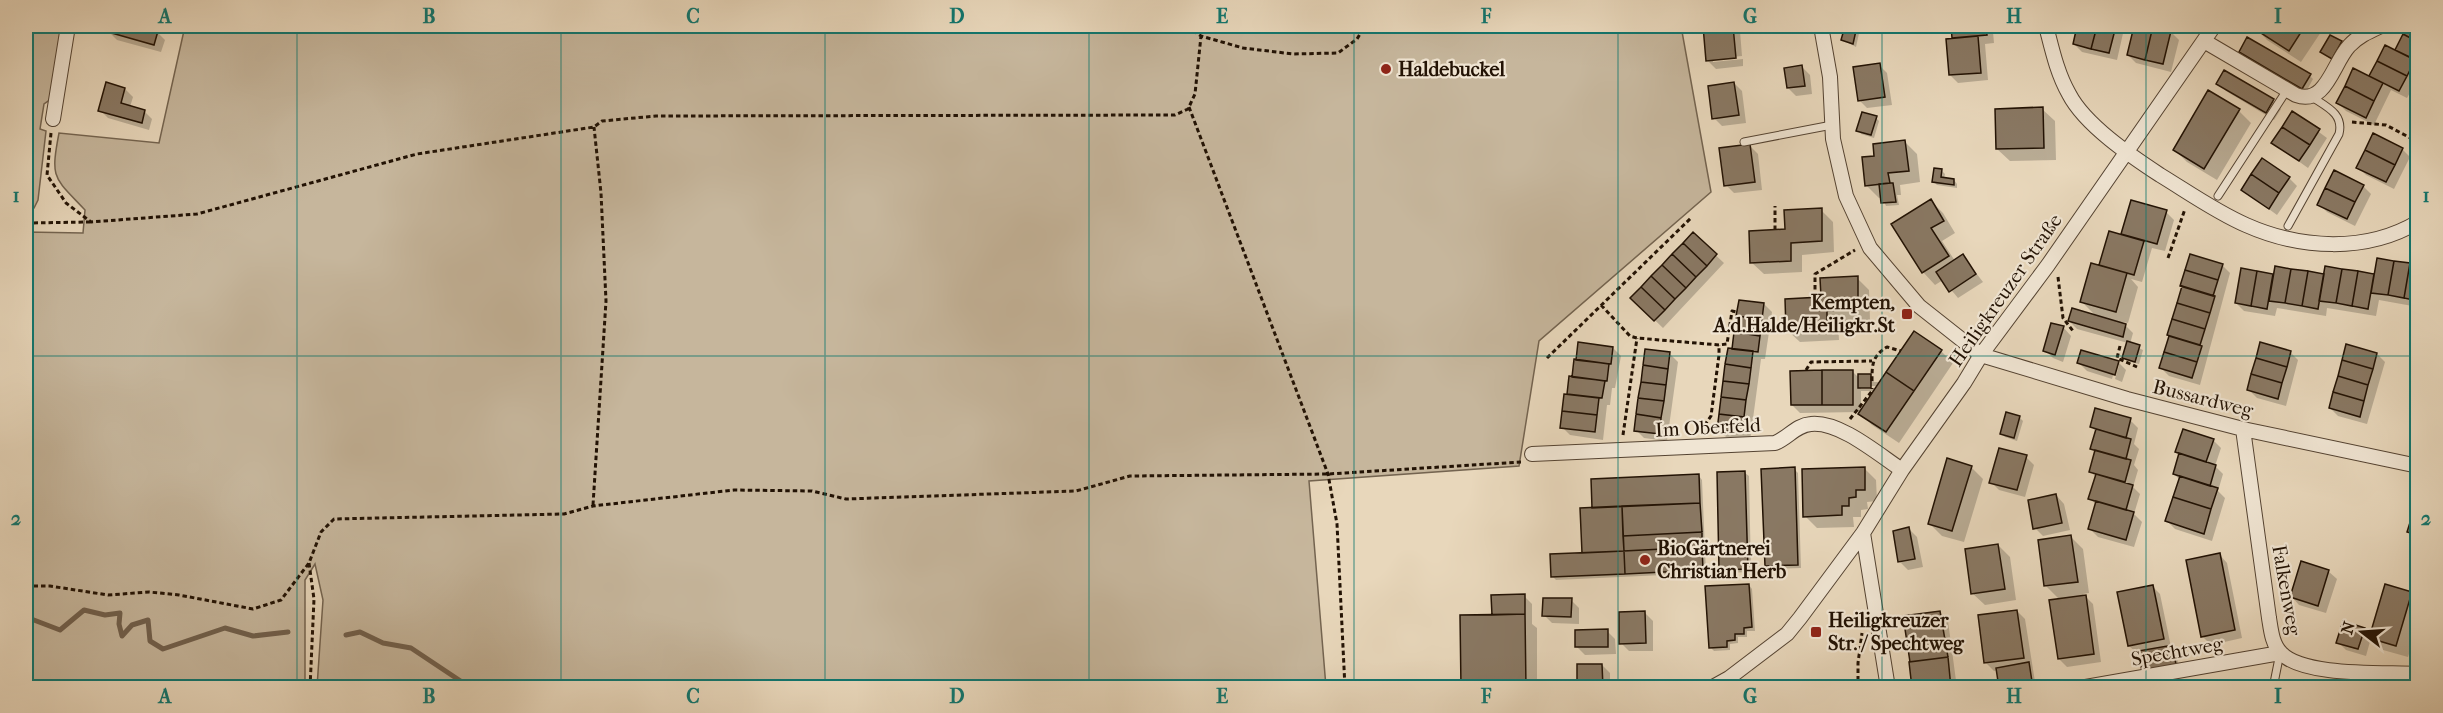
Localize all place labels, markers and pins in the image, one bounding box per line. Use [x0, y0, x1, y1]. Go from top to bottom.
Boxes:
place label: Haldebuckel [1398, 58, 1505, 81]
marker: Haldebuckel [1379, 62, 1393, 76]
place label: Kempten, A.d.Halde/Heiligkr.St [1712, 291, 1896, 337]
marker: Kempten, A.d.Halde/Heiligkr.St [1900, 307, 1914, 321]
place label: BioGärtnerei Christian Herb [1657, 537, 1787, 583]
marker: BioGärtnerei Christian Herb [1638, 553, 1652, 567]
place label: Heiligkreuzer Str. / Spechtweg [1828, 609, 1965, 655]
marker: Heiligkreuzer Str. / Spechtweg [1809, 625, 1823, 639]

